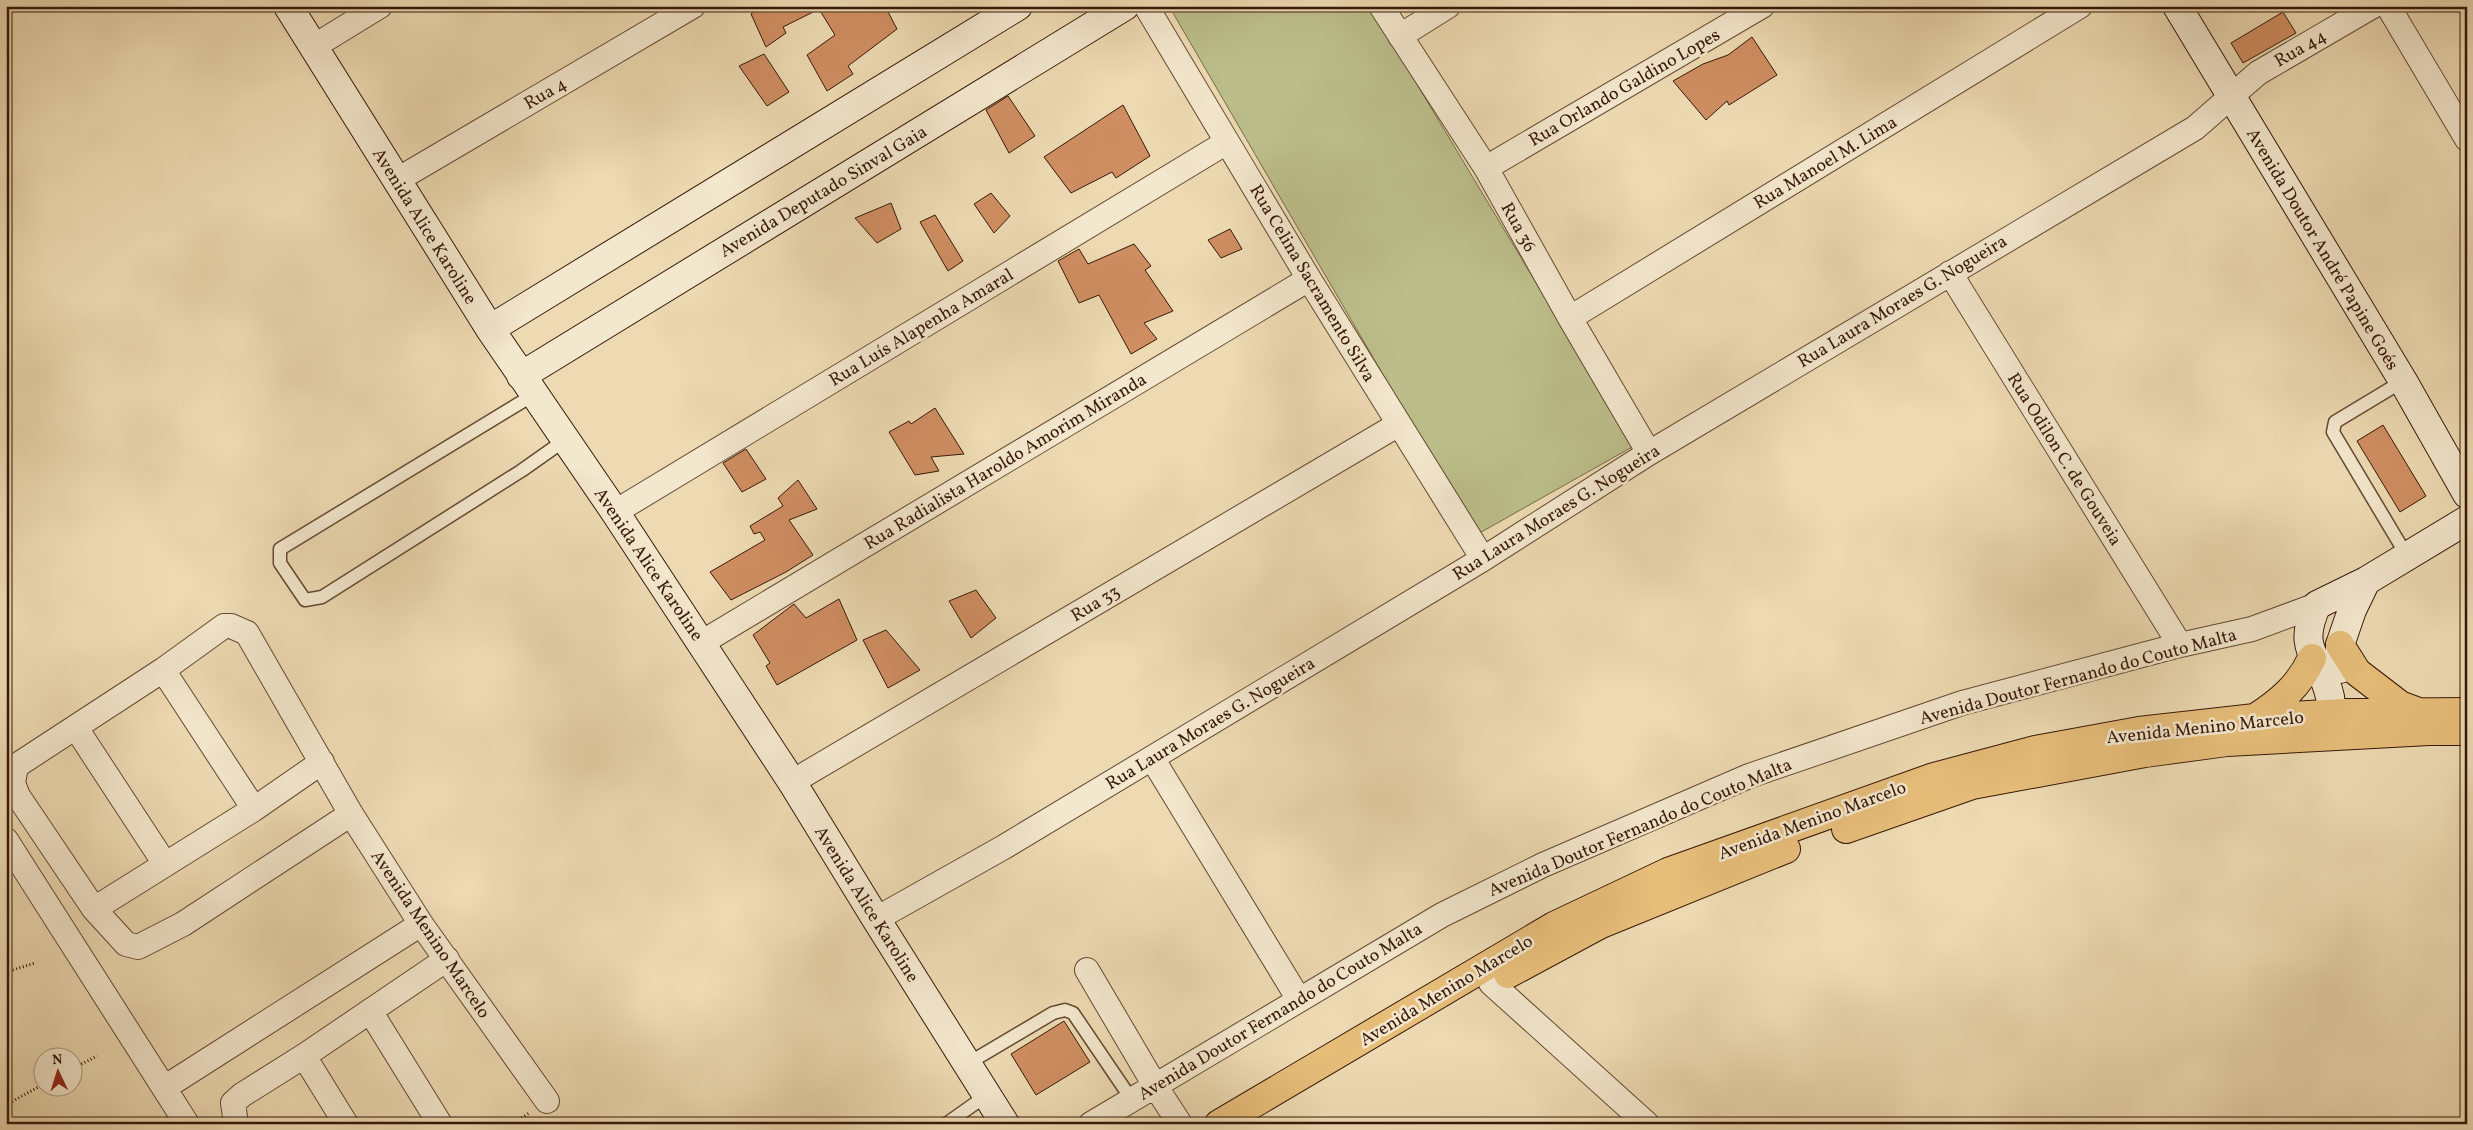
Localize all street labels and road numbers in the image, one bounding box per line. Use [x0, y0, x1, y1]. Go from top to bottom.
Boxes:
street label: Rua Orlando Galdino Lopes [1524, 23, 1725, 153]
street label: Rua 44 [2270, 24, 2331, 74]
street label: Rua 4 [520, 72, 572, 117]
street label: Rua Manoel M. Lima [1749, 110, 1902, 216]
street label: Avenida Deputado Sinval Gaia [715, 120, 932, 264]
street label: Avenida Doutor André Papine Goés [2239, 124, 2404, 375]
street label: Avenida Alice Karoline [365, 144, 482, 310]
street label: Rua Celina Sacramento Silva [1243, 180, 1381, 387]
street label: Rua 36 [1494, 198, 1542, 257]
street label: Rua Laura Moraes G. Nogueira [1793, 230, 2012, 375]
street label: Rua Luís Alapenha Amaral [825, 263, 1019, 393]
street label: Rua Radialista Haroldo Amorim Miranda [860, 368, 1152, 557]
street label: Rua Odilon C. de Gouveia [2000, 369, 2127, 551]
street label: Rua Laura Moraes G. Nogueira [1448, 439, 1665, 588]
street label: Avenida Alice Karoline [587, 483, 708, 647]
street label: Rua 33 [1066, 580, 1125, 629]
street label: Avenida Doutor Fernando do Couto Malta [1917, 623, 2240, 732]
street label: Rua Laura Moraes G. Nogueira [1101, 652, 1320, 797]
street label: Avenida Menino Marcelo [2105, 706, 2305, 751]
street label: Avenida Doutor Fernando do Couto Malta [1485, 753, 1796, 904]
street label: Avenida Menino Marcelo [1715, 776, 1910, 867]
street label: Avenida Alice Karoline [807, 822, 924, 988]
street label: Avenida Menino Marcelo [364, 846, 496, 1024]
street label: Avenida Doutor Fernando do Couto Malta [1134, 917, 1428, 1107]
street label: Avenida Menino Marcelo [1355, 930, 1538, 1053]

